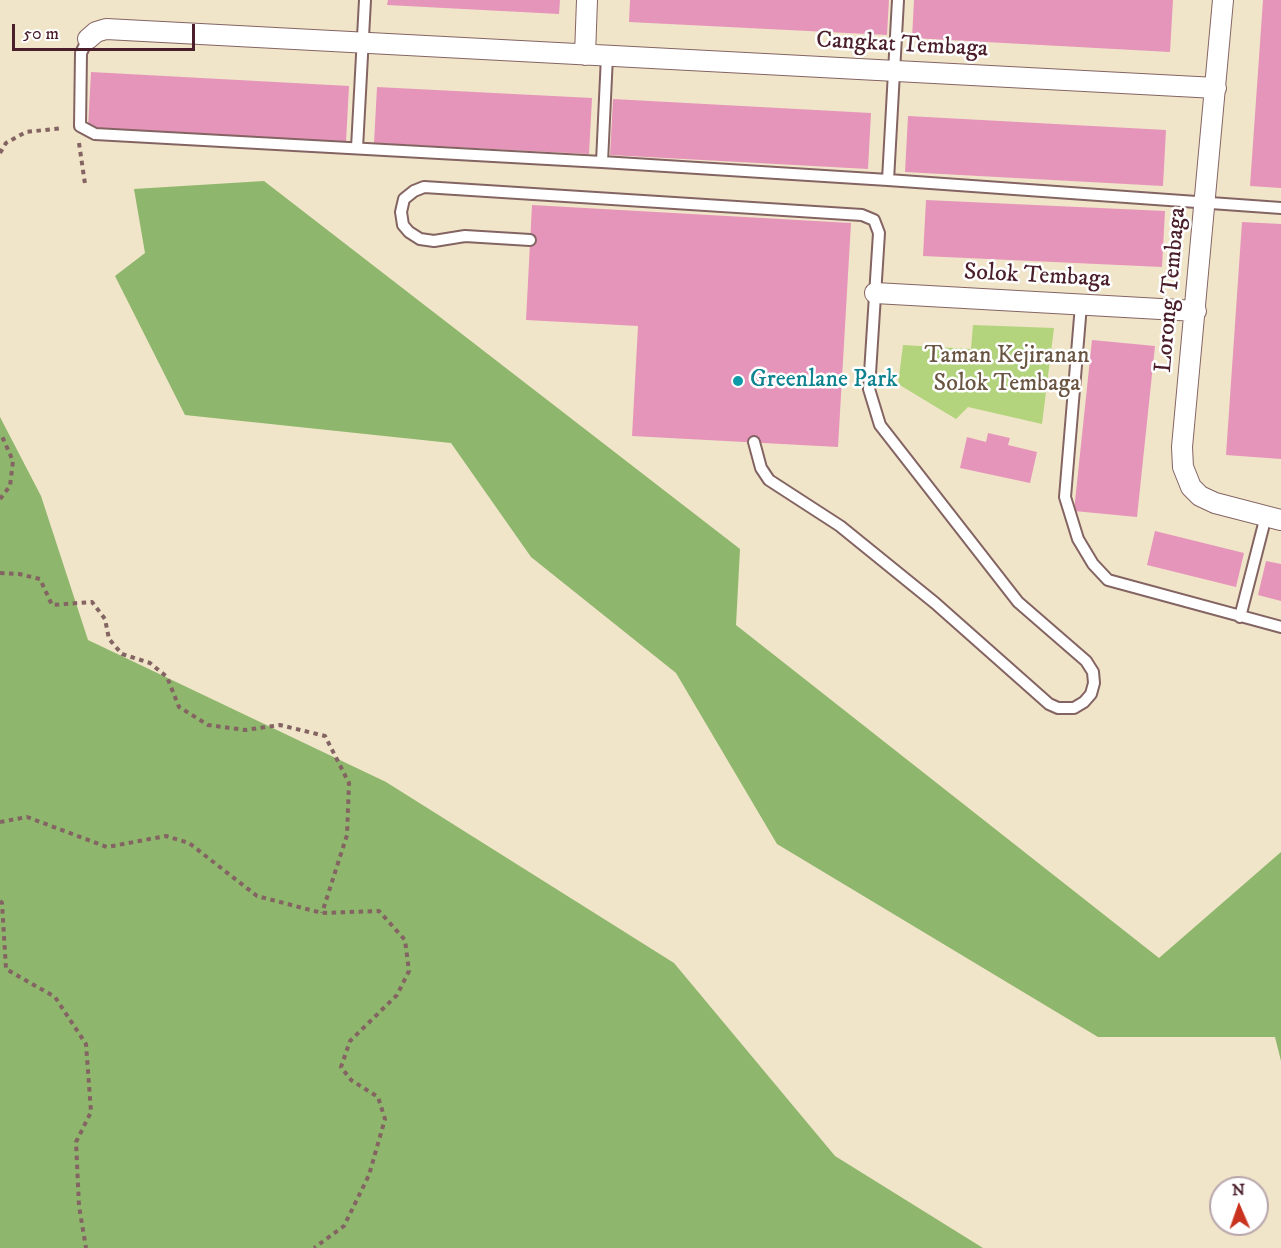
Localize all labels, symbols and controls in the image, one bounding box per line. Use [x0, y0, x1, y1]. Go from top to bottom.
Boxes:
scale bar [15, 12, 198, 50]
text: 50 m [23, 23, 59, 45]
street label: Cangkat Tembaga [815, 27, 989, 65]
street label: Lorong Tembaga [1150, 206, 1194, 374]
street label: Solok Tembaga [963, 259, 1111, 295]
park label: Taman Kejiranan Solok Tembaga [925, 343, 1089, 399]
place label: Greenlane Park [750, 367, 898, 395]
marker: Greenlane Park [731, 374, 745, 388]
north arrow [1209, 1176, 1269, 1236]
text: N [1232, 1180, 1245, 1200]

